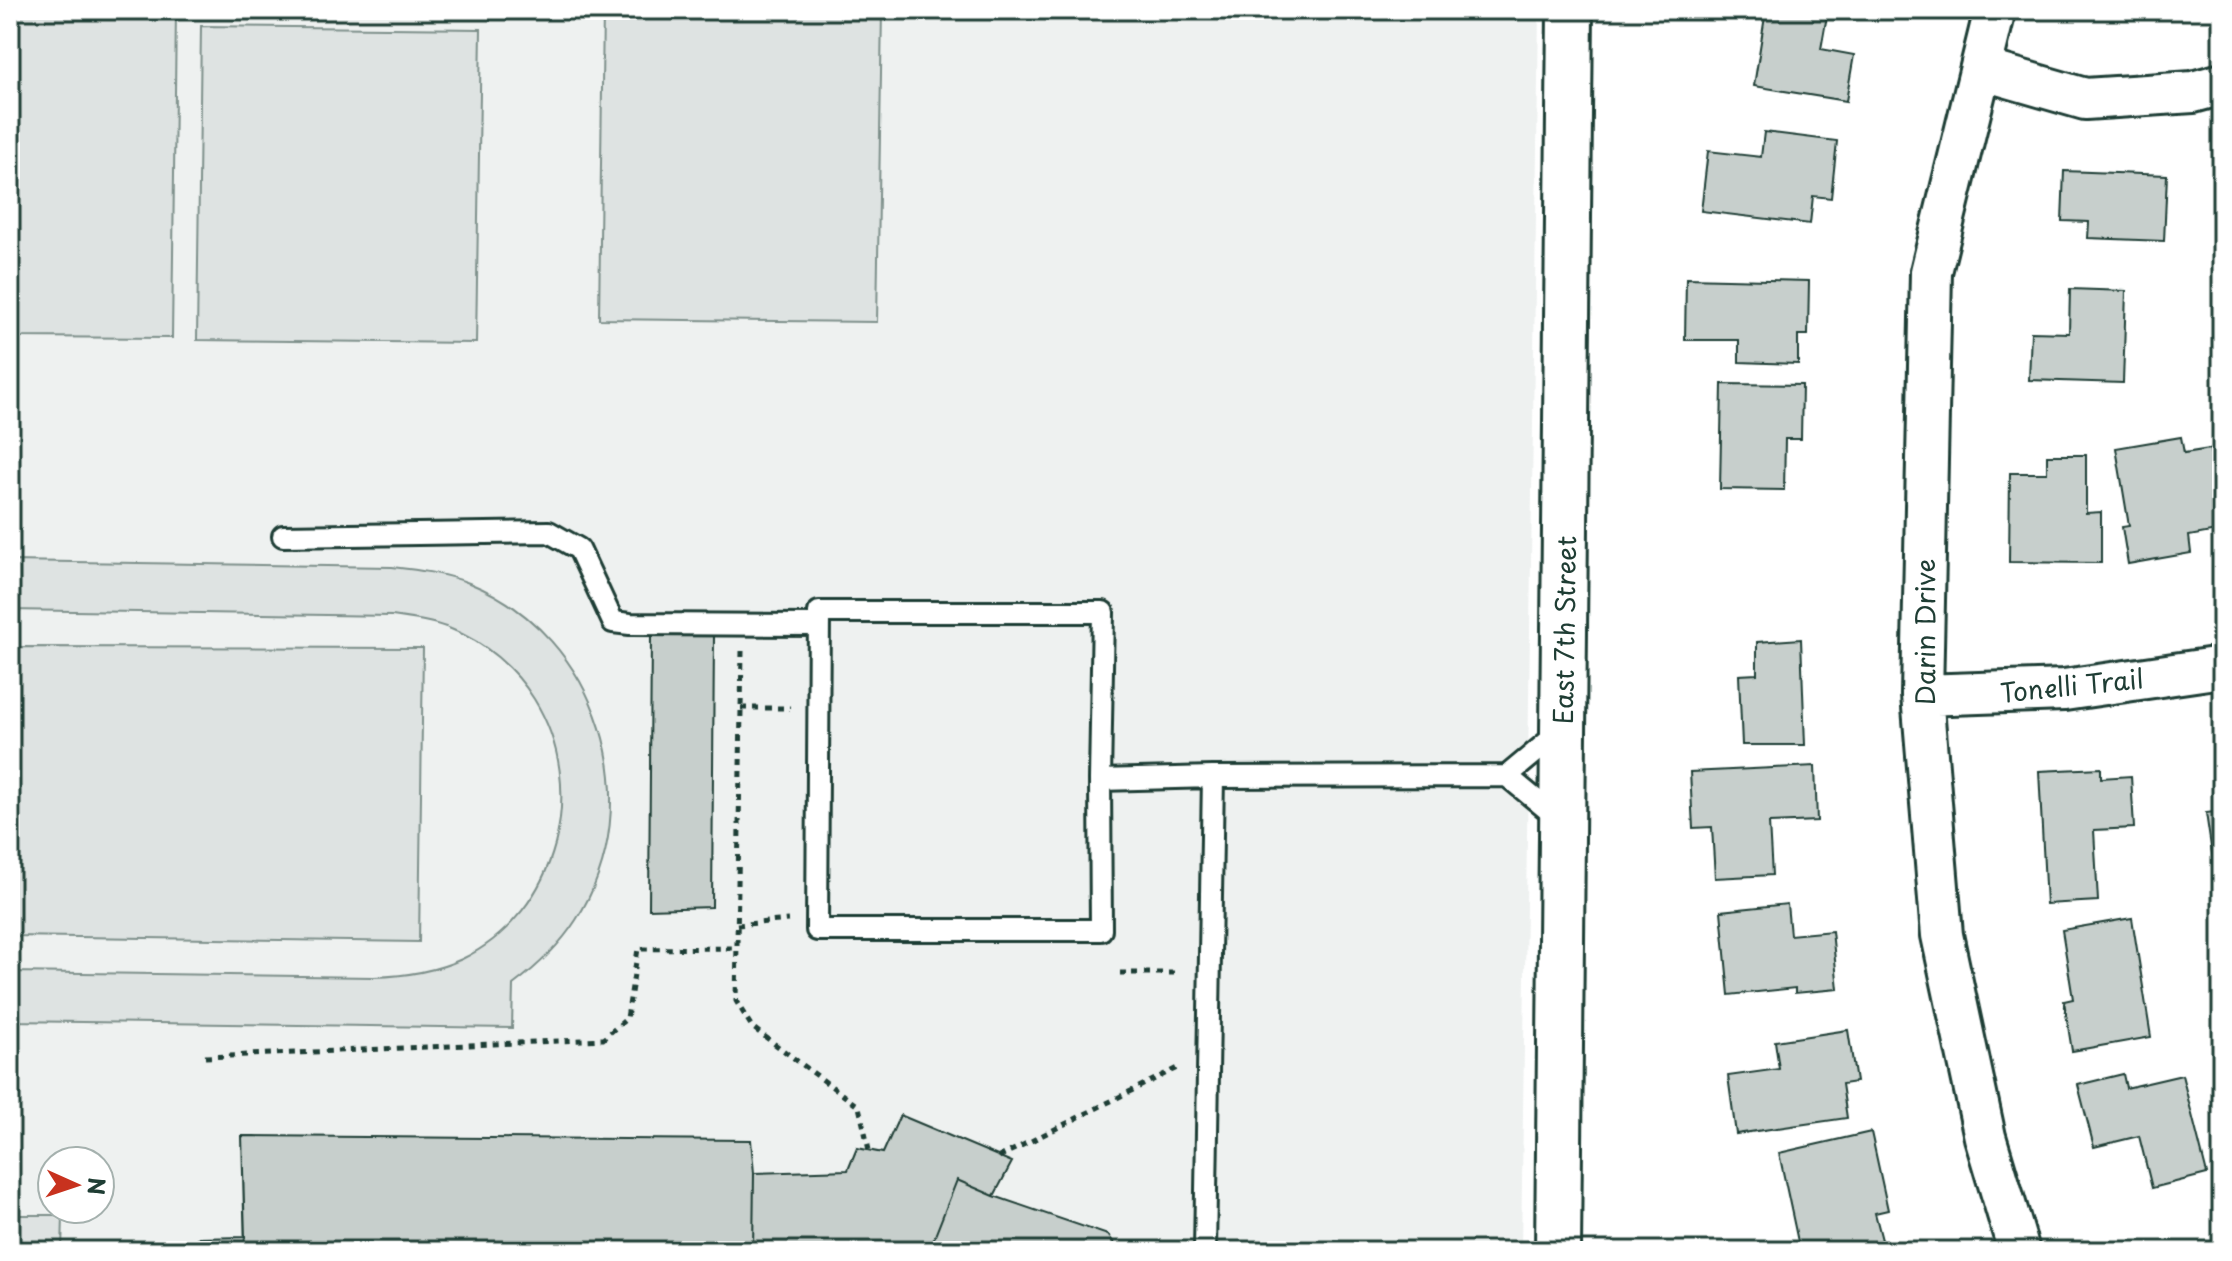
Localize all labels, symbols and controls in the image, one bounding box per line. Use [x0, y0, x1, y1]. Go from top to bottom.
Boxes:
street label: East 7th Street [1543, 535, 1585, 725]
street label: Darin Drive [1905, 559, 1944, 705]
street label: Tonelli Trail [1998, 658, 2146, 712]
north arrow [36, 1145, 116, 1225]
text: N [81, 1177, 114, 1196]

